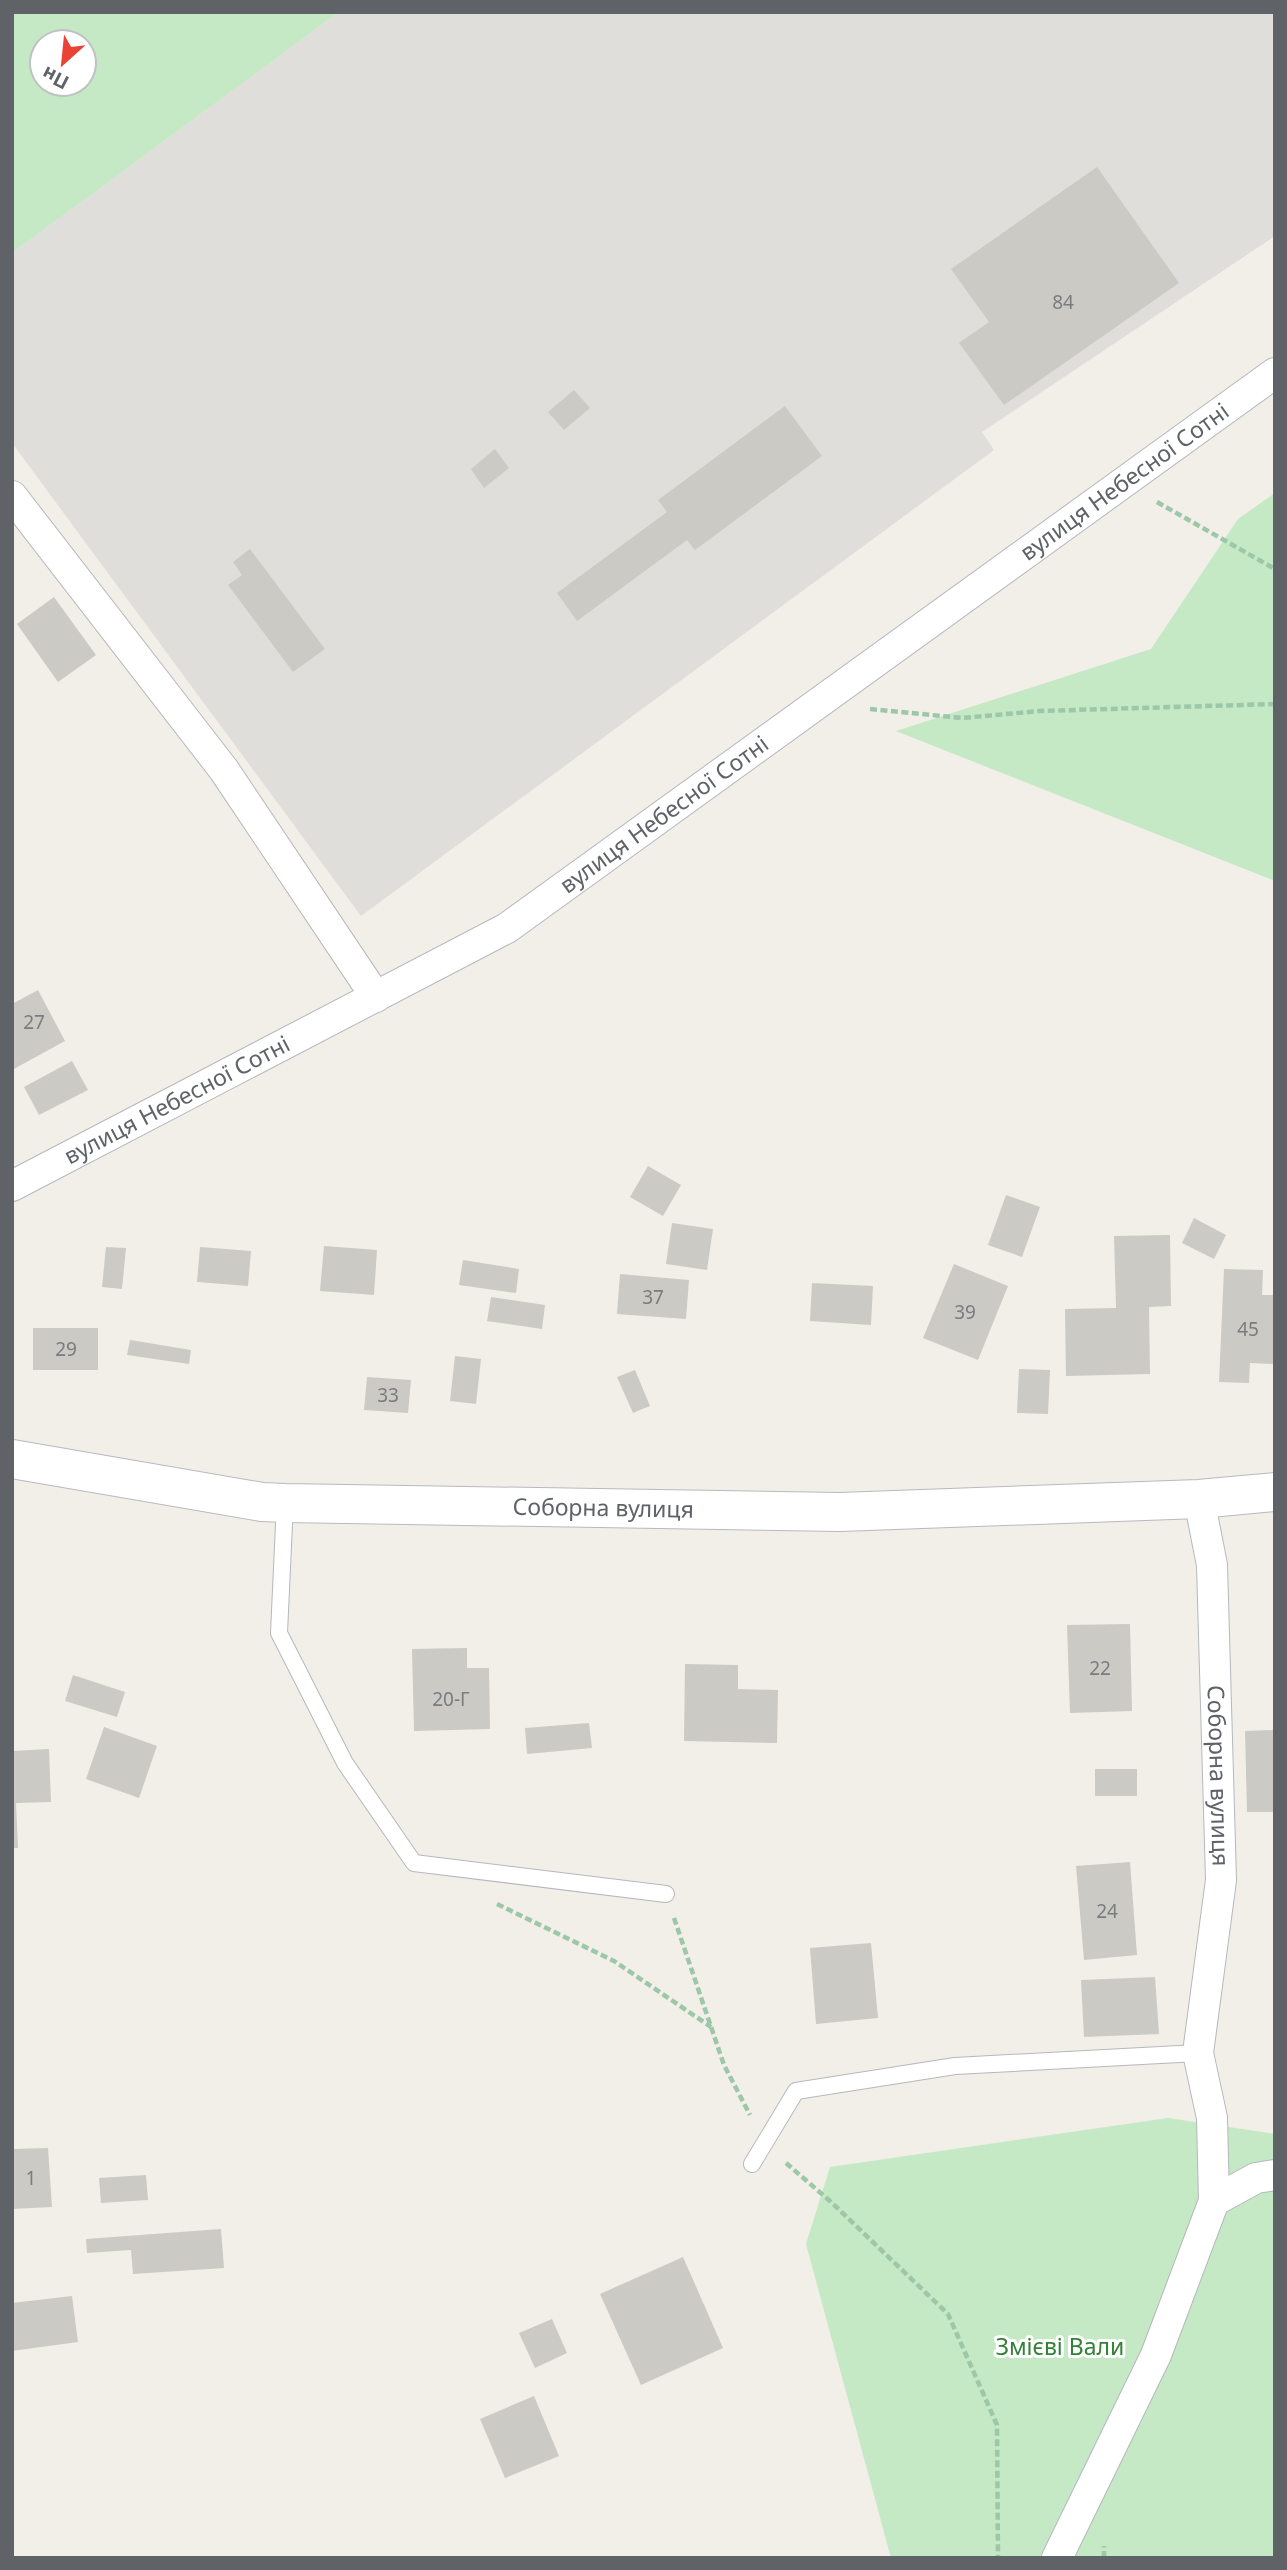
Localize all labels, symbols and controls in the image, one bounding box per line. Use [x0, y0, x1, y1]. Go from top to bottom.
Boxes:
north arrow [28, 28, 98, 98]
text: Пн [37, 60, 73, 96]
house number: 84 [1052, 289, 1074, 315]
street label: вулиця Небесної Сотні [1013, 395, 1235, 567]
street label: вулиця Небесної Сотні [553, 727, 774, 900]
house number: 27 [23, 1009, 45, 1035]
street label: вулиця Небесної Сотні [58, 1027, 295, 1171]
house number: 37 [642, 1284, 664, 1310]
house number: 39 [954, 1299, 976, 1325]
house number: 45 [1237, 1316, 1259, 1342]
house number: 29 [55, 1336, 77, 1362]
house number: 33 [377, 1382, 399, 1408]
street label: Соборна вулиця [512, 1490, 694, 1525]
house number: 22 [1089, 1655, 1111, 1681]
street label: Соборна вулиця [1200, 1685, 1238, 1867]
house number: 20-Г [432, 1686, 470, 1712]
house number: 24 [1096, 1898, 1118, 1924]
house number: 1 [26, 2165, 36, 2191]
park label: Змієві Вали [996, 2330, 1124, 2362]

